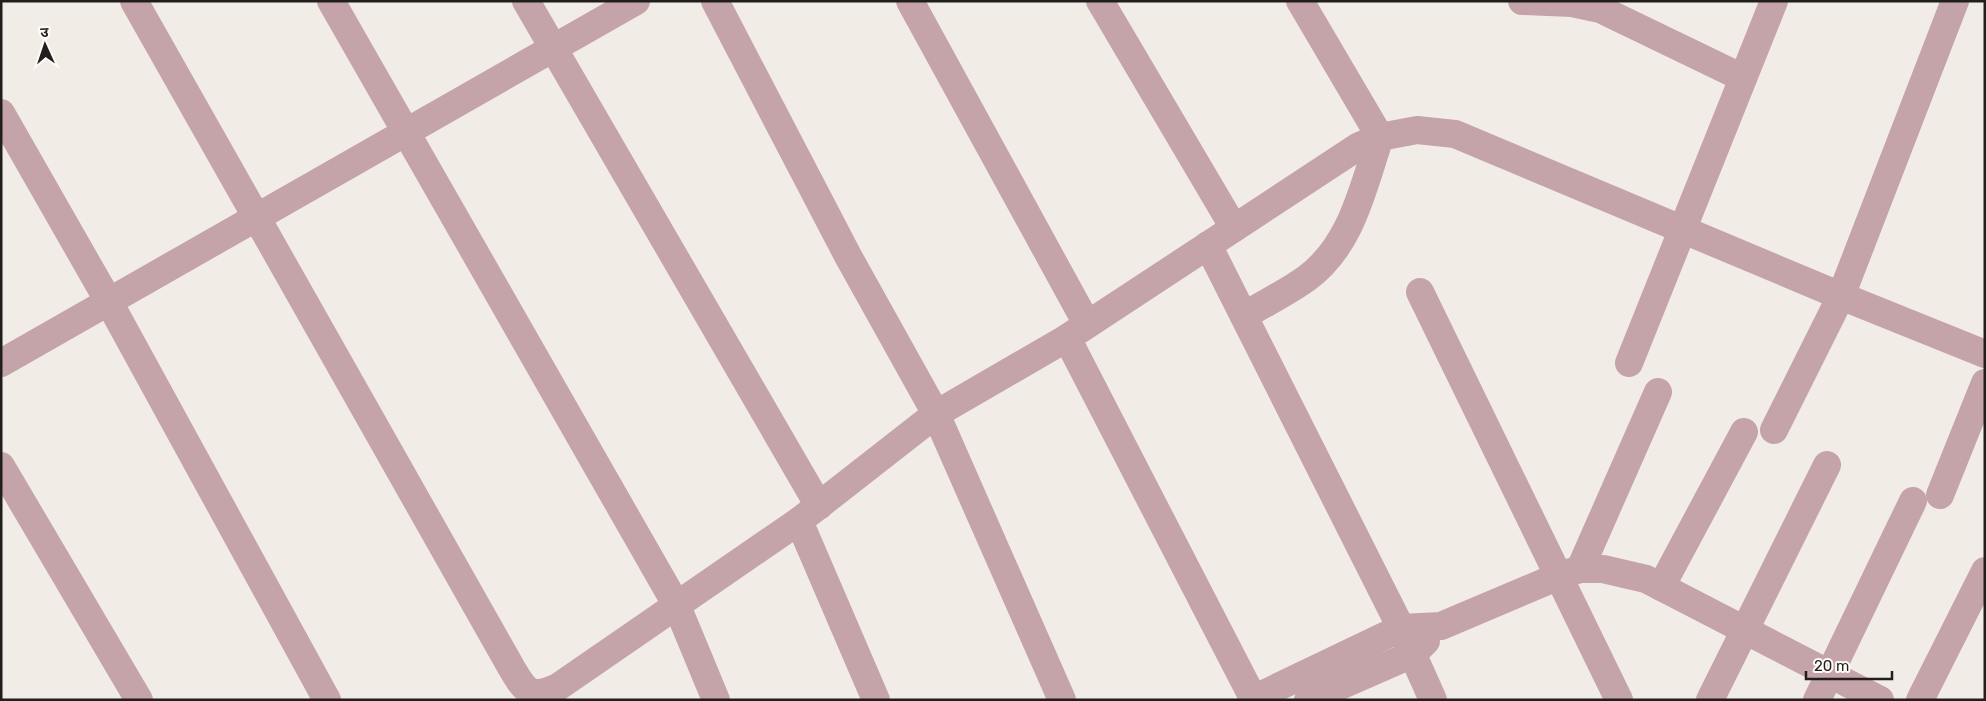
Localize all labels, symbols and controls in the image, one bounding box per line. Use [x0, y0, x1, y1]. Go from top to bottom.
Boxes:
north arrow [20, 20, 70, 70]
text: उ [40, 24, 50, 41]
scale bar [1806, 648, 1892, 680]
text: 20 m [1814, 657, 1849, 675]

